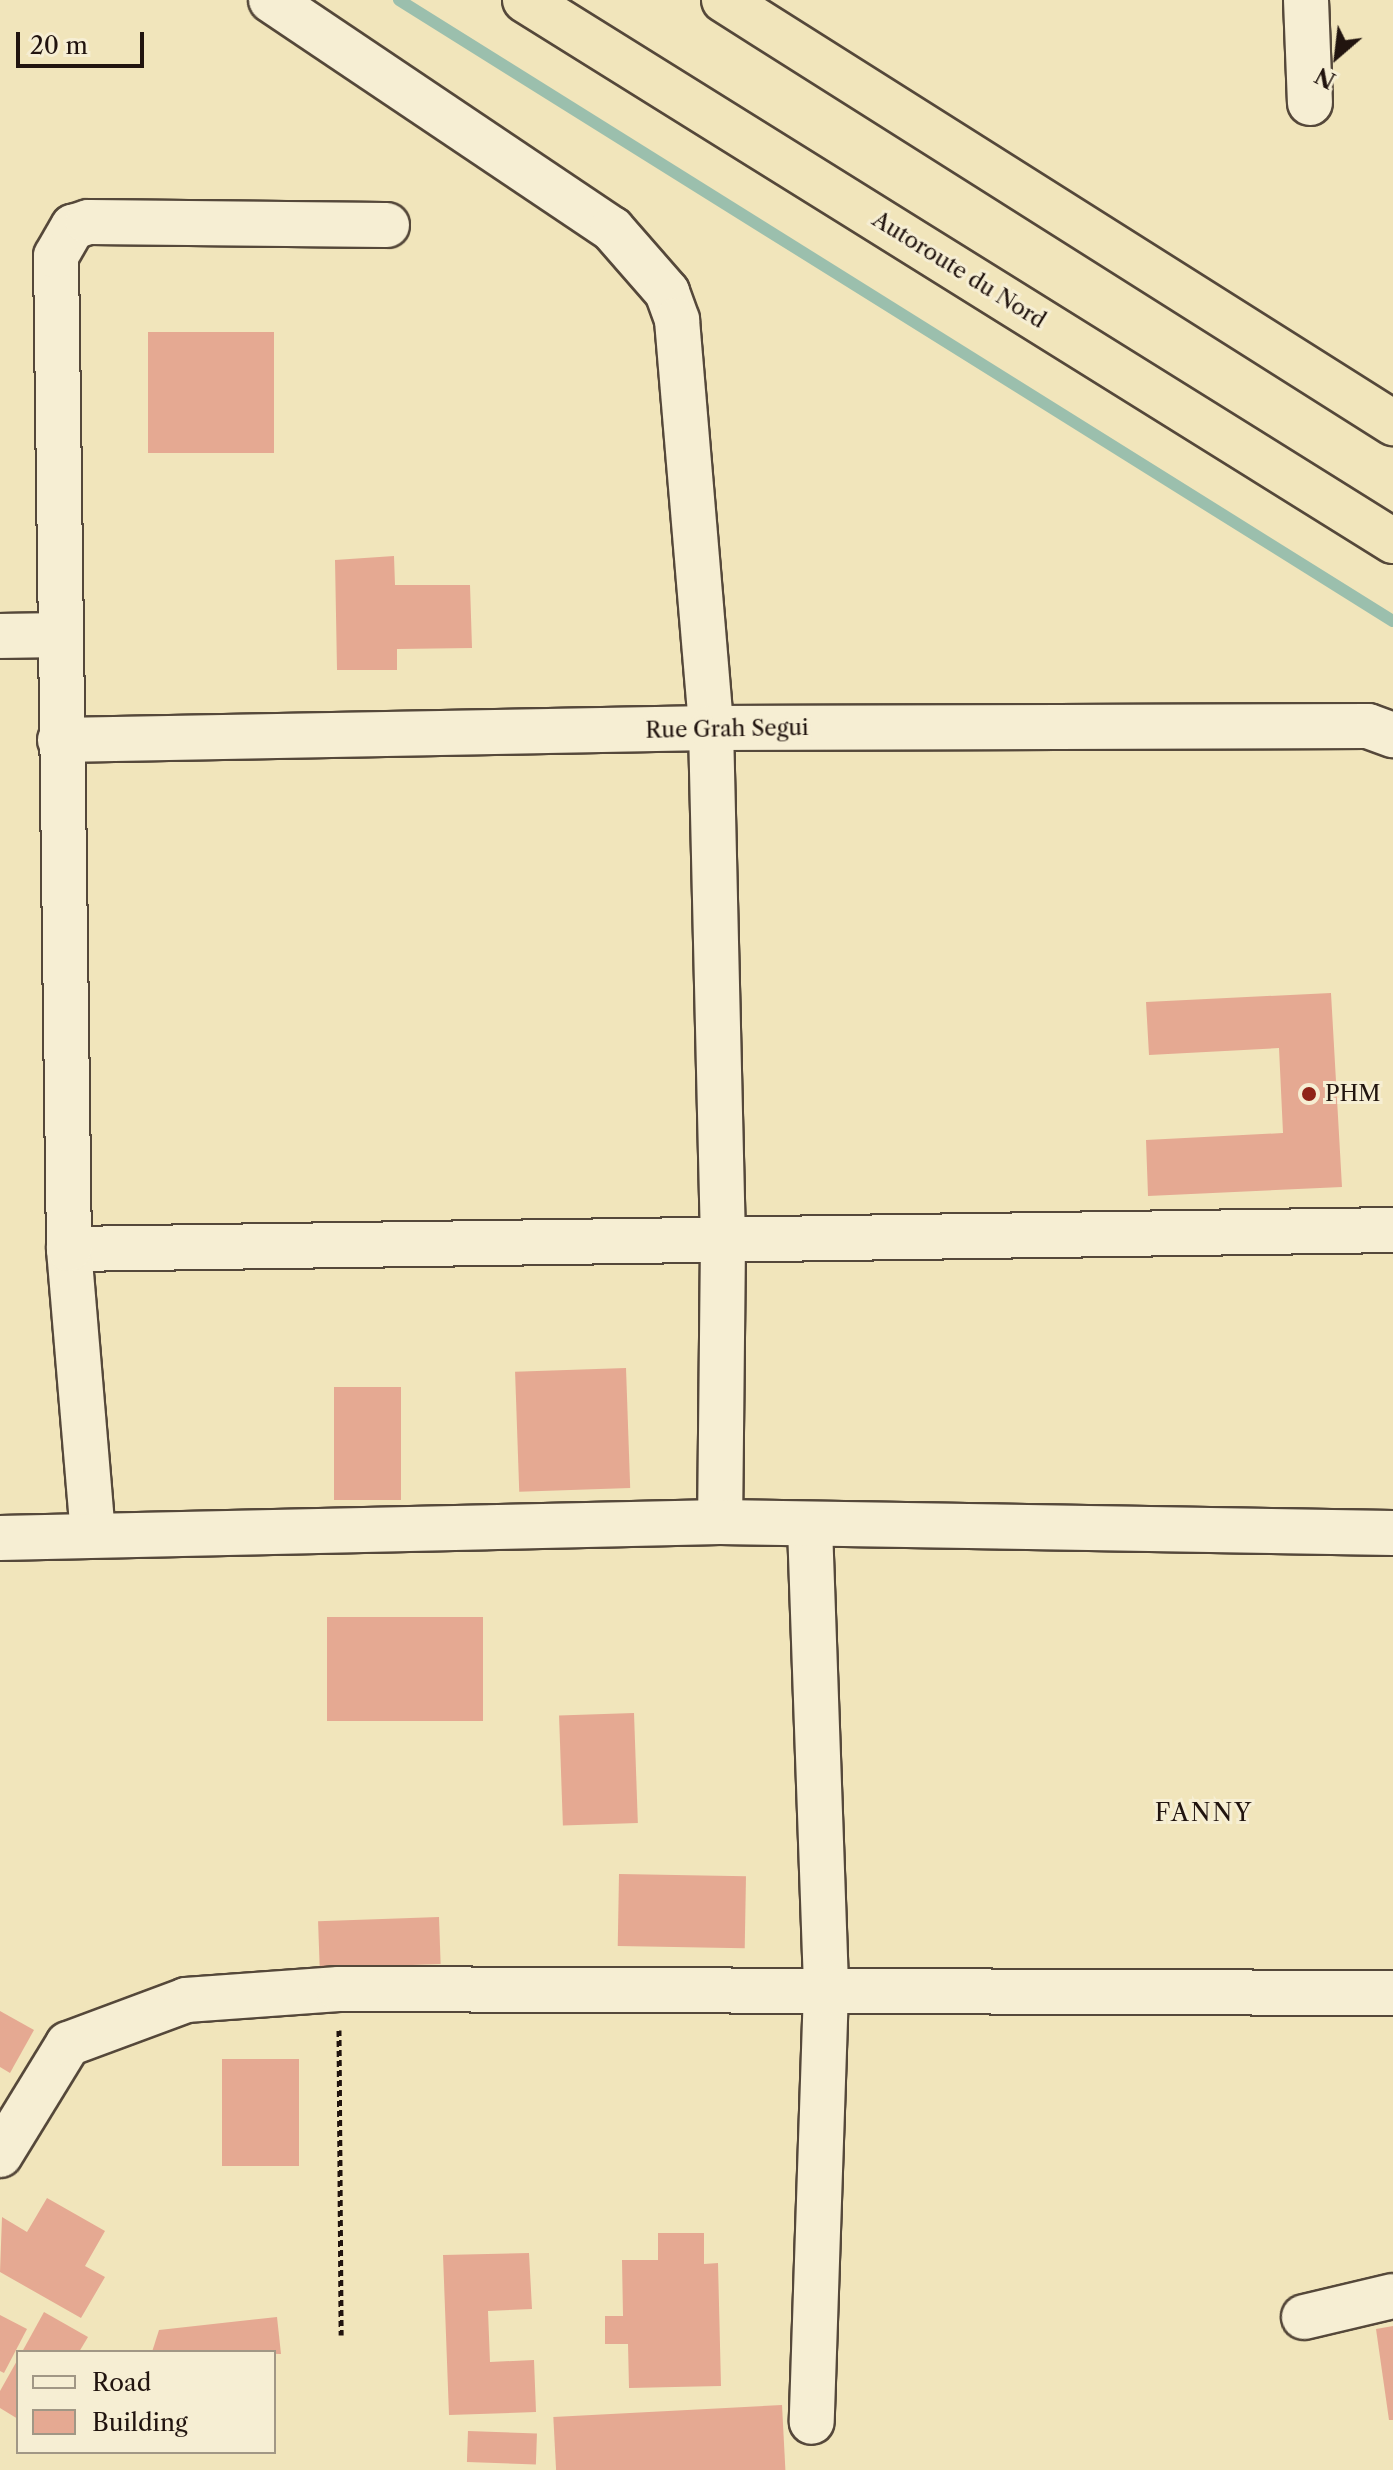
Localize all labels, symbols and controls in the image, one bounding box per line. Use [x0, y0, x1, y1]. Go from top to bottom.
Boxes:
scale bar [20, 16, 148, 66]
north arrow [1297, 16, 1377, 96]
text: 20 m [30, 31, 88, 60]
text: N [1311, 61, 1340, 94]
street label: Autoroute du Nord [868, 206, 1050, 334]
street label: Rue Grah Segui [645, 714, 809, 744]
place label: PHM [1325, 1081, 1380, 1107]
marker: PHM [1300, 1085, 1318, 1103]
district label: FANNY [1155, 1799, 1253, 1827]
legend [16, 2350, 276, 2454]
text: Road [92, 2368, 151, 2397]
text: Building [92, 2408, 188, 2437]

